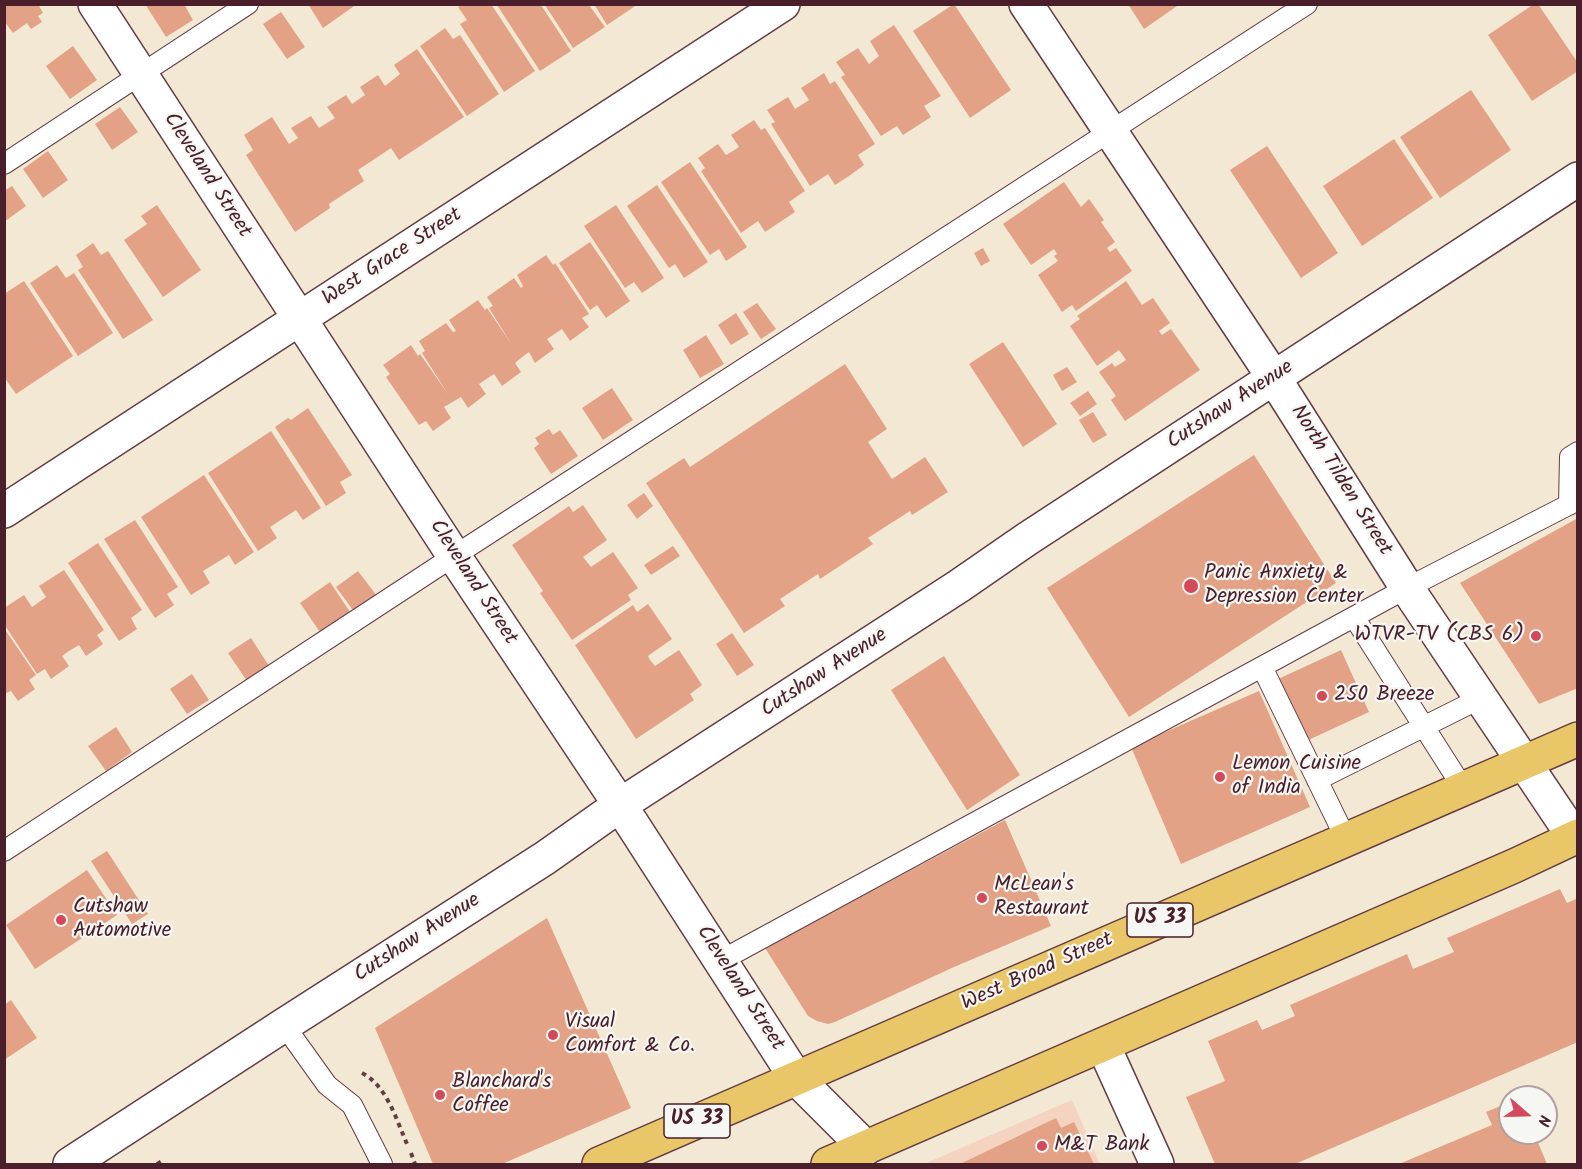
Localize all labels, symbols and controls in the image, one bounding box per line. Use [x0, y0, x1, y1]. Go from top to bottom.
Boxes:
street label: Cleveland Street [156, 109, 256, 243]
street label: West Grace Street [318, 203, 468, 313]
street label: Cutshaw Avenue [1163, 356, 1299, 456]
street label: North Tilden Street [1284, 401, 1396, 561]
street label: Cleveland Street [422, 516, 522, 650]
place label: Panic Anxiety & Depression Center [1204, 561, 1363, 611]
marker: Panic Anxiety & Depression Center [1182, 577, 1200, 595]
place label: WTVR-TV (CBS 6) [1354, 623, 1524, 649]
street label: Cutshaw Avenue [757, 624, 893, 724]
marker: WTVR-TV (CBS 6) [1529, 629, 1543, 643]
place label: 250 Breeze [1334, 683, 1434, 709]
marker: 250 Breeze [1315, 689, 1329, 703]
place label: Lemon Cuisine of India [1232, 752, 1361, 802]
marker: Lemon Cuisine of India [1213, 770, 1227, 784]
place label: McLean's Restaurant [994, 873, 1089, 923]
street label: Cutshaw Avenue [350, 889, 486, 989]
marker: McLean's Restaurant [975, 891, 989, 905]
place label: Cutshaw Automotive [73, 895, 171, 945]
road number: US 33 [1127, 903, 1193, 937]
marker: Cutshaw Automotive [54, 913, 68, 927]
street label: Cleveland Street [689, 922, 789, 1056]
street label: West Broad Street [958, 928, 1118, 1018]
place label: Visual Comfort & Co. [565, 1010, 695, 1060]
marker: Visual Comfort & Co. [546, 1028, 560, 1042]
place label: Blanchard's Coffee [452, 1070, 551, 1120]
north arrow [1498, 1085, 1558, 1145]
marker: Blanchard's Coffee [433, 1088, 447, 1102]
road number: US 33 [664, 1104, 730, 1138]
text: N [1530, 1112, 1557, 1130]
place label: M&T Bank [1054, 1133, 1149, 1159]
marker: M&T Bank [1035, 1139, 1049, 1153]

